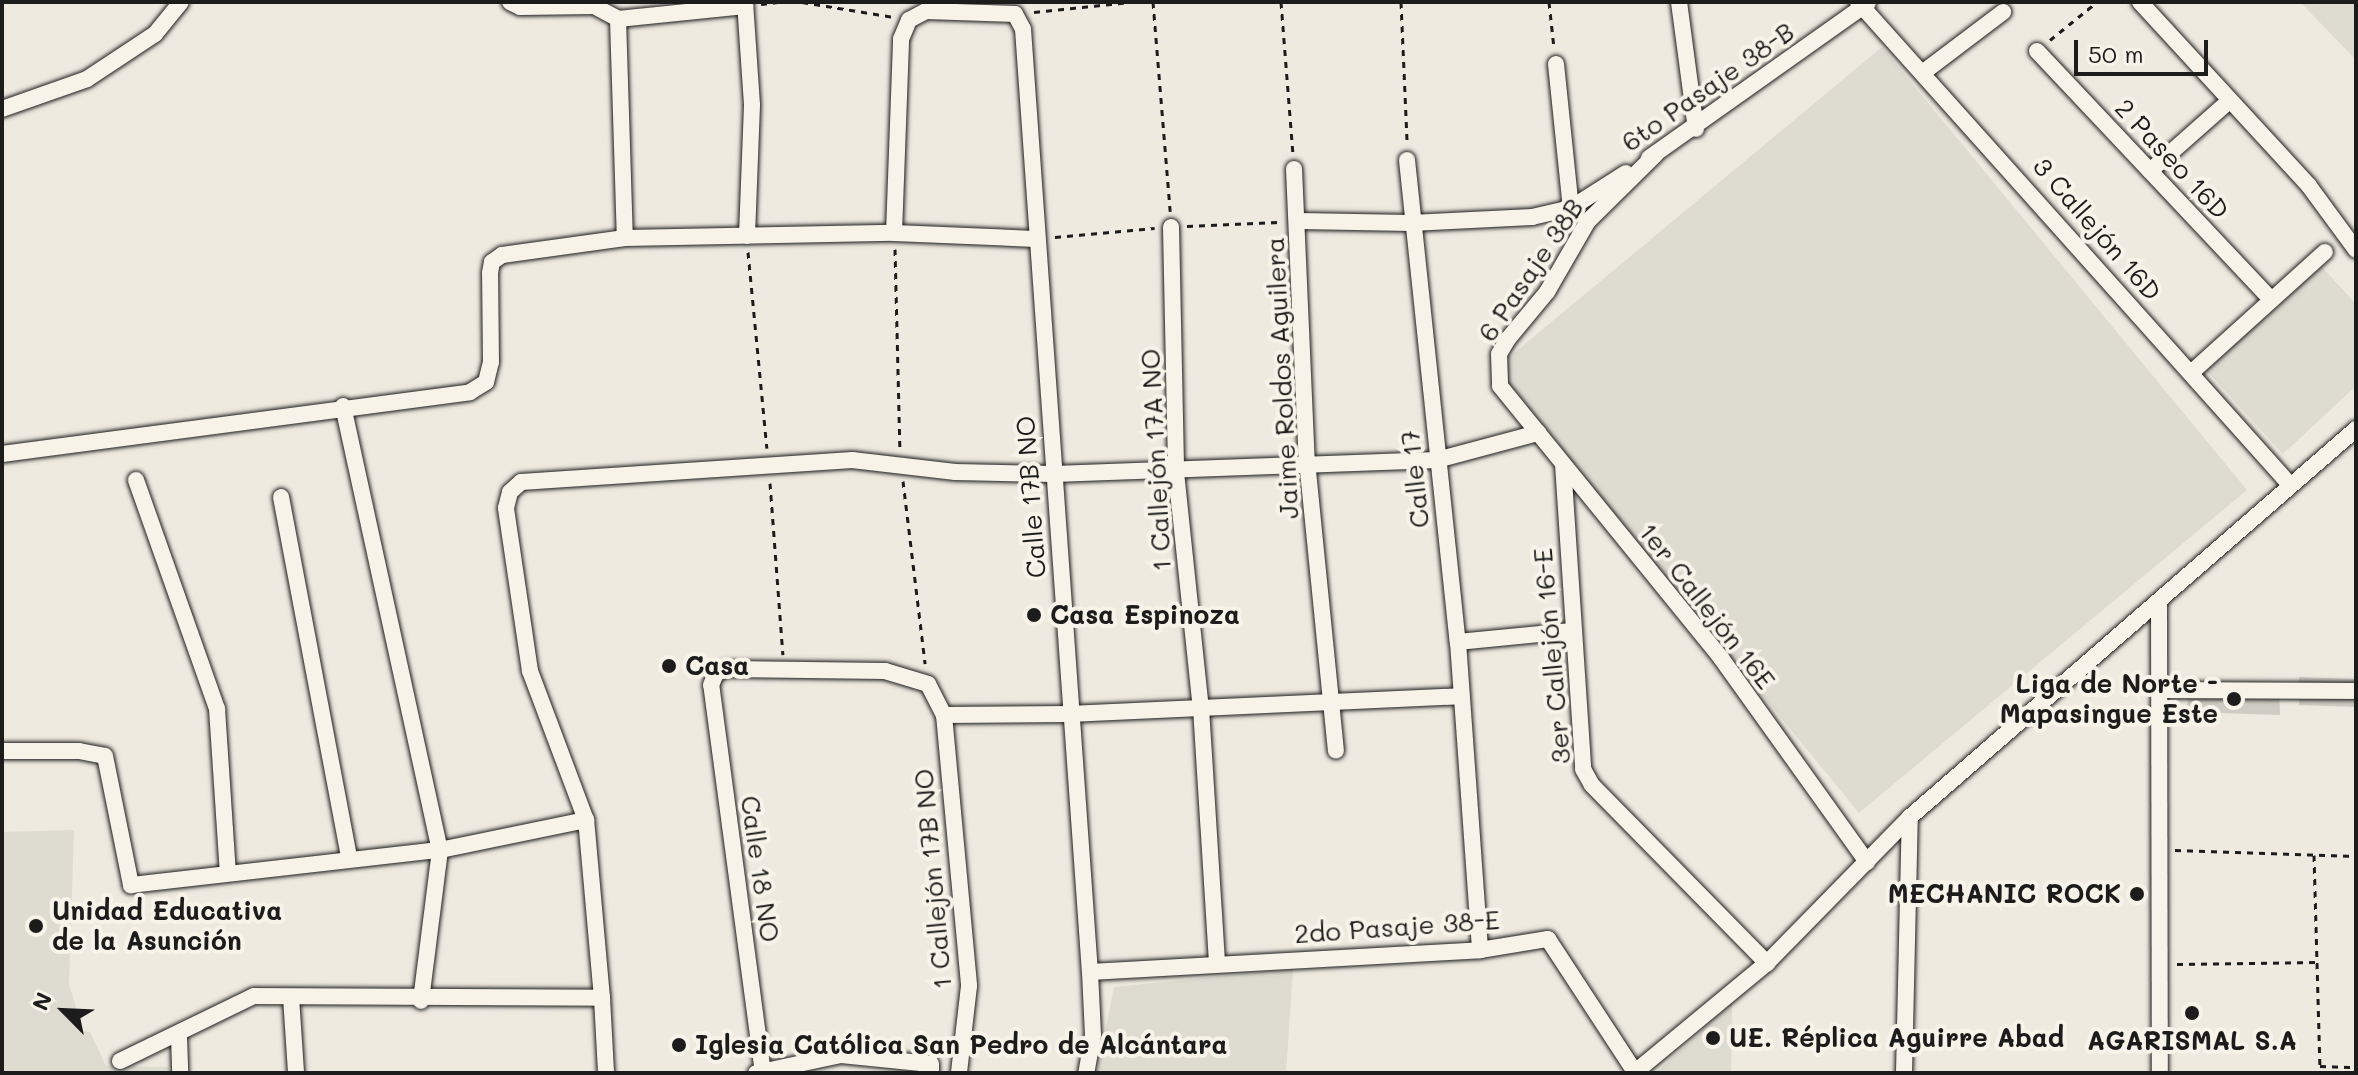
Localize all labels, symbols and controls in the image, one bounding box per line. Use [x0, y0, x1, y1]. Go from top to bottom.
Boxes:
street label: 6to Pasaje 38-B [1616, 16, 1800, 158]
scale bar [2078, 24, 2212, 74]
text: 50 m [2088, 38, 2144, 69]
street label: 2 Paseo 16D [2109, 93, 2235, 225]
street label: 3 Callejón 16D [2026, 151, 2168, 307]
street label: 6 Pasaje 38B [1472, 193, 1590, 347]
street label: Jaime Roldos Aguilera [1259, 236, 1305, 520]
street label: 1 Callejón 17A NO [1135, 348, 1177, 572]
street label: Calle 17B NO [1010, 415, 1052, 579]
street label: Calle 17 [1394, 428, 1436, 530]
street label: 1er Callejón 16E [1632, 517, 1782, 695]
street label: 3er Callejón 16-E [1527, 547, 1577, 765]
place label: Casa Espinoza [1050, 599, 1240, 631]
marker: Casa Espinoza [1025, 606, 1043, 624]
place label: Casa [685, 650, 749, 682]
marker: Casa [660, 657, 678, 675]
place label: Liga de Norte - Mapasingue Este [2000, 668, 2218, 730]
marker: Liga de Norte - Mapasingue Este [2225, 690, 2243, 708]
street label: 1 Callejón 17B NO [908, 768, 958, 990]
street label: Calle 18 NO [734, 794, 786, 944]
place label: MECHANIC ROCK [1888, 878, 2121, 910]
marker: MECHANIC ROCK [2128, 885, 2146, 903]
place label: Unidad Educativa de la Asunción [52, 895, 282, 956]
street label: 2do Pasaje 38-E [1293, 904, 1501, 950]
marker: Unidad Educativa de la Asunción [27, 917, 45, 935]
north arrow [24, 971, 104, 1051]
text: N [25, 988, 58, 1015]
marker: AGARISMAL S.A [2183, 1004, 2201, 1022]
place label: UE. Réplica Aguirre Abad [1729, 1022, 2064, 1054]
place label: AGARISMAL S.A [2087, 1025, 2297, 1057]
place label: Iglesia Católica San Pedro de Alcántara [695, 1029, 1228, 1061]
marker: UE. Réplica Aguirre Abad [1704, 1029, 1722, 1047]
marker: Iglesia Católica San Pedro de Alcántara [670, 1036, 688, 1054]

